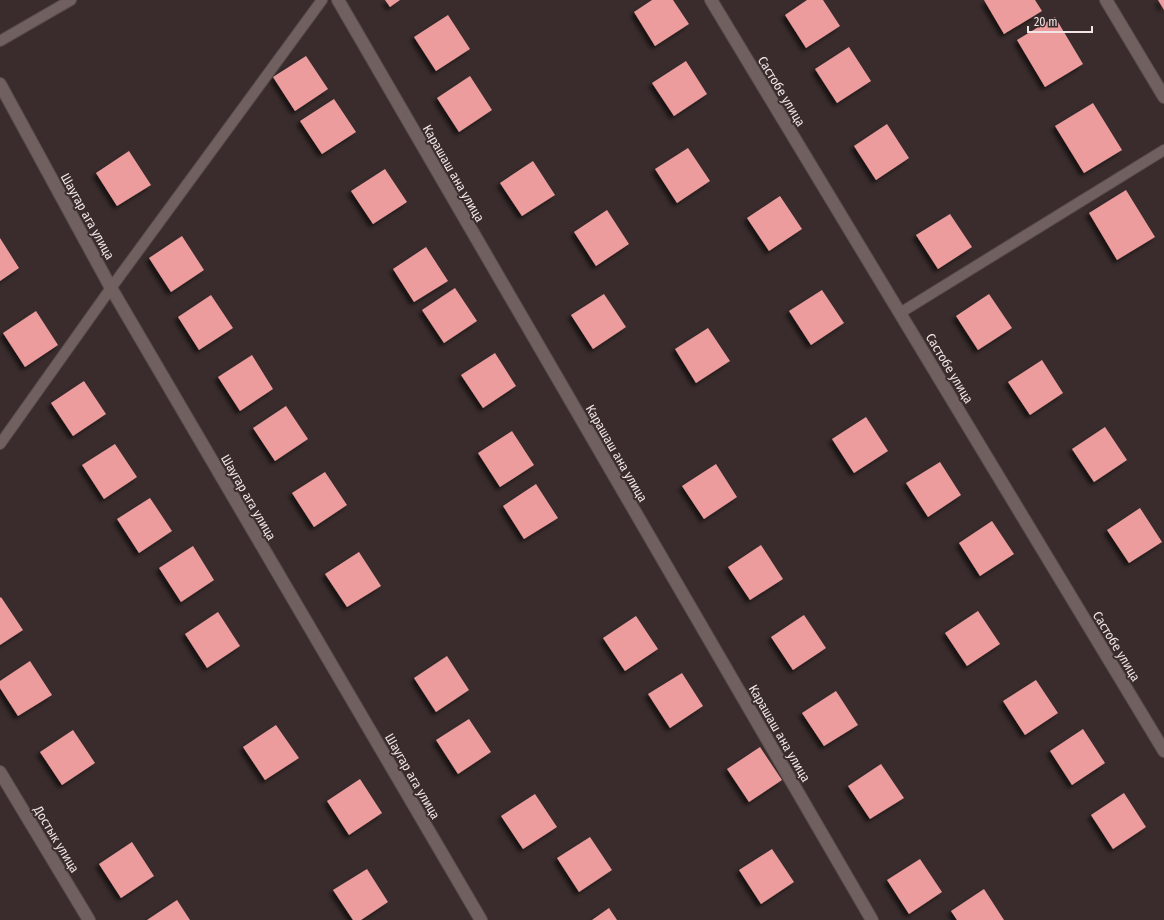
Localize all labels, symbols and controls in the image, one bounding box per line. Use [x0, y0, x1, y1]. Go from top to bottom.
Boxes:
scale bar [1028, 8, 1092, 34]
text: 20 m [1034, 15, 1058, 29]
street label: Састобе улица [755, 54, 808, 129]
street label: Карашаш ана улица [420, 122, 487, 225]
street label: Шаугар ага улица [58, 170, 118, 262]
street label: Састобе улица [923, 331, 976, 406]
street label: Карашаш ана улица [583, 402, 650, 505]
street label: Шаугар ага улица [218, 452, 279, 543]
street label: Састобе улица [1090, 609, 1143, 684]
street label: Карашаш ана улица [746, 682, 813, 785]
street label: Шаугар ага улица [382, 731, 443, 822]
street label: Достык улица [30, 802, 82, 875]

